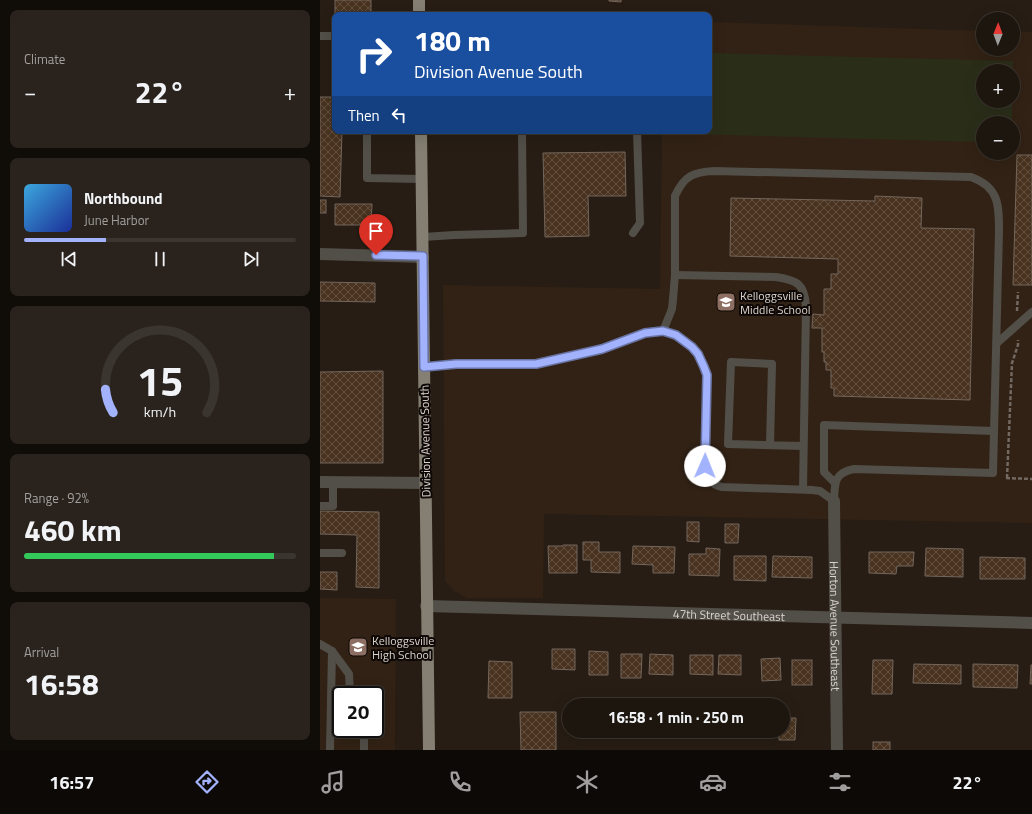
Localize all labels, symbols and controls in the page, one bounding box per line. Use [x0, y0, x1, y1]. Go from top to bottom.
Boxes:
north arrow [976, 12, 1020, 56]
map controls [976, 12, 1020, 160]
text: 180 m [414, 19, 491, 62]
icon: right [348, 28, 400, 80]
text: Climate [24, 49, 65, 69]
text: Division Avenue South [414, 58, 583, 85]
button: + [976, 64, 1020, 108]
text: 22° [135, 69, 185, 115]
text: − [24, 75, 36, 109]
text: + [284, 75, 296, 109]
text: Then [348, 104, 380, 127]
icon: left [388, 104, 410, 126]
button: − [976, 116, 1020, 160]
text: Northbound [84, 187, 163, 210]
text: June Harbor [84, 210, 149, 230]
pin [359, 214, 393, 255]
icon: arrive [365, 220, 387, 242]
icon: previous [58, 248, 80, 270]
icon: pause [149, 248, 171, 270]
icon: next [240, 248, 262, 270]
place label: Kelloggsville Middle School [740, 286, 811, 319]
school or university icon: Kelloggsville Middle School [715, 291, 737, 313]
text: 15 [137, 349, 183, 412]
street label: Division Avenue South [415, 385, 435, 497]
text: km/h [144, 401, 176, 423]
position arrow [684, 445, 726, 487]
text: Range · 92% [24, 488, 89, 508]
text: 460 km [24, 507, 122, 553]
street label: Horton Avenue Southeast [825, 561, 846, 692]
street label: 47th Street Southeast [673, 603, 786, 626]
place label: Kelloggsville High School [372, 631, 434, 664]
school or university icon: Kelloggsville High School [347, 636, 369, 658]
text: Arrival [24, 642, 59, 662]
text: 16:58 [24, 661, 99, 707]
speed limit sign: 20 [332, 686, 384, 738]
text: 16:58 · 1 min · 250 m [608, 706, 744, 729]
icon: directions [193, 768, 221, 796]
icon: music [319, 768, 347, 796]
icon: phone [446, 768, 474, 796]
icon: climate [573, 768, 601, 796]
icon: car [699, 768, 727, 796]
icon: filters [826, 768, 854, 796]
text: 16:57 [49, 769, 94, 796]
text: 22° [952, 769, 983, 796]

